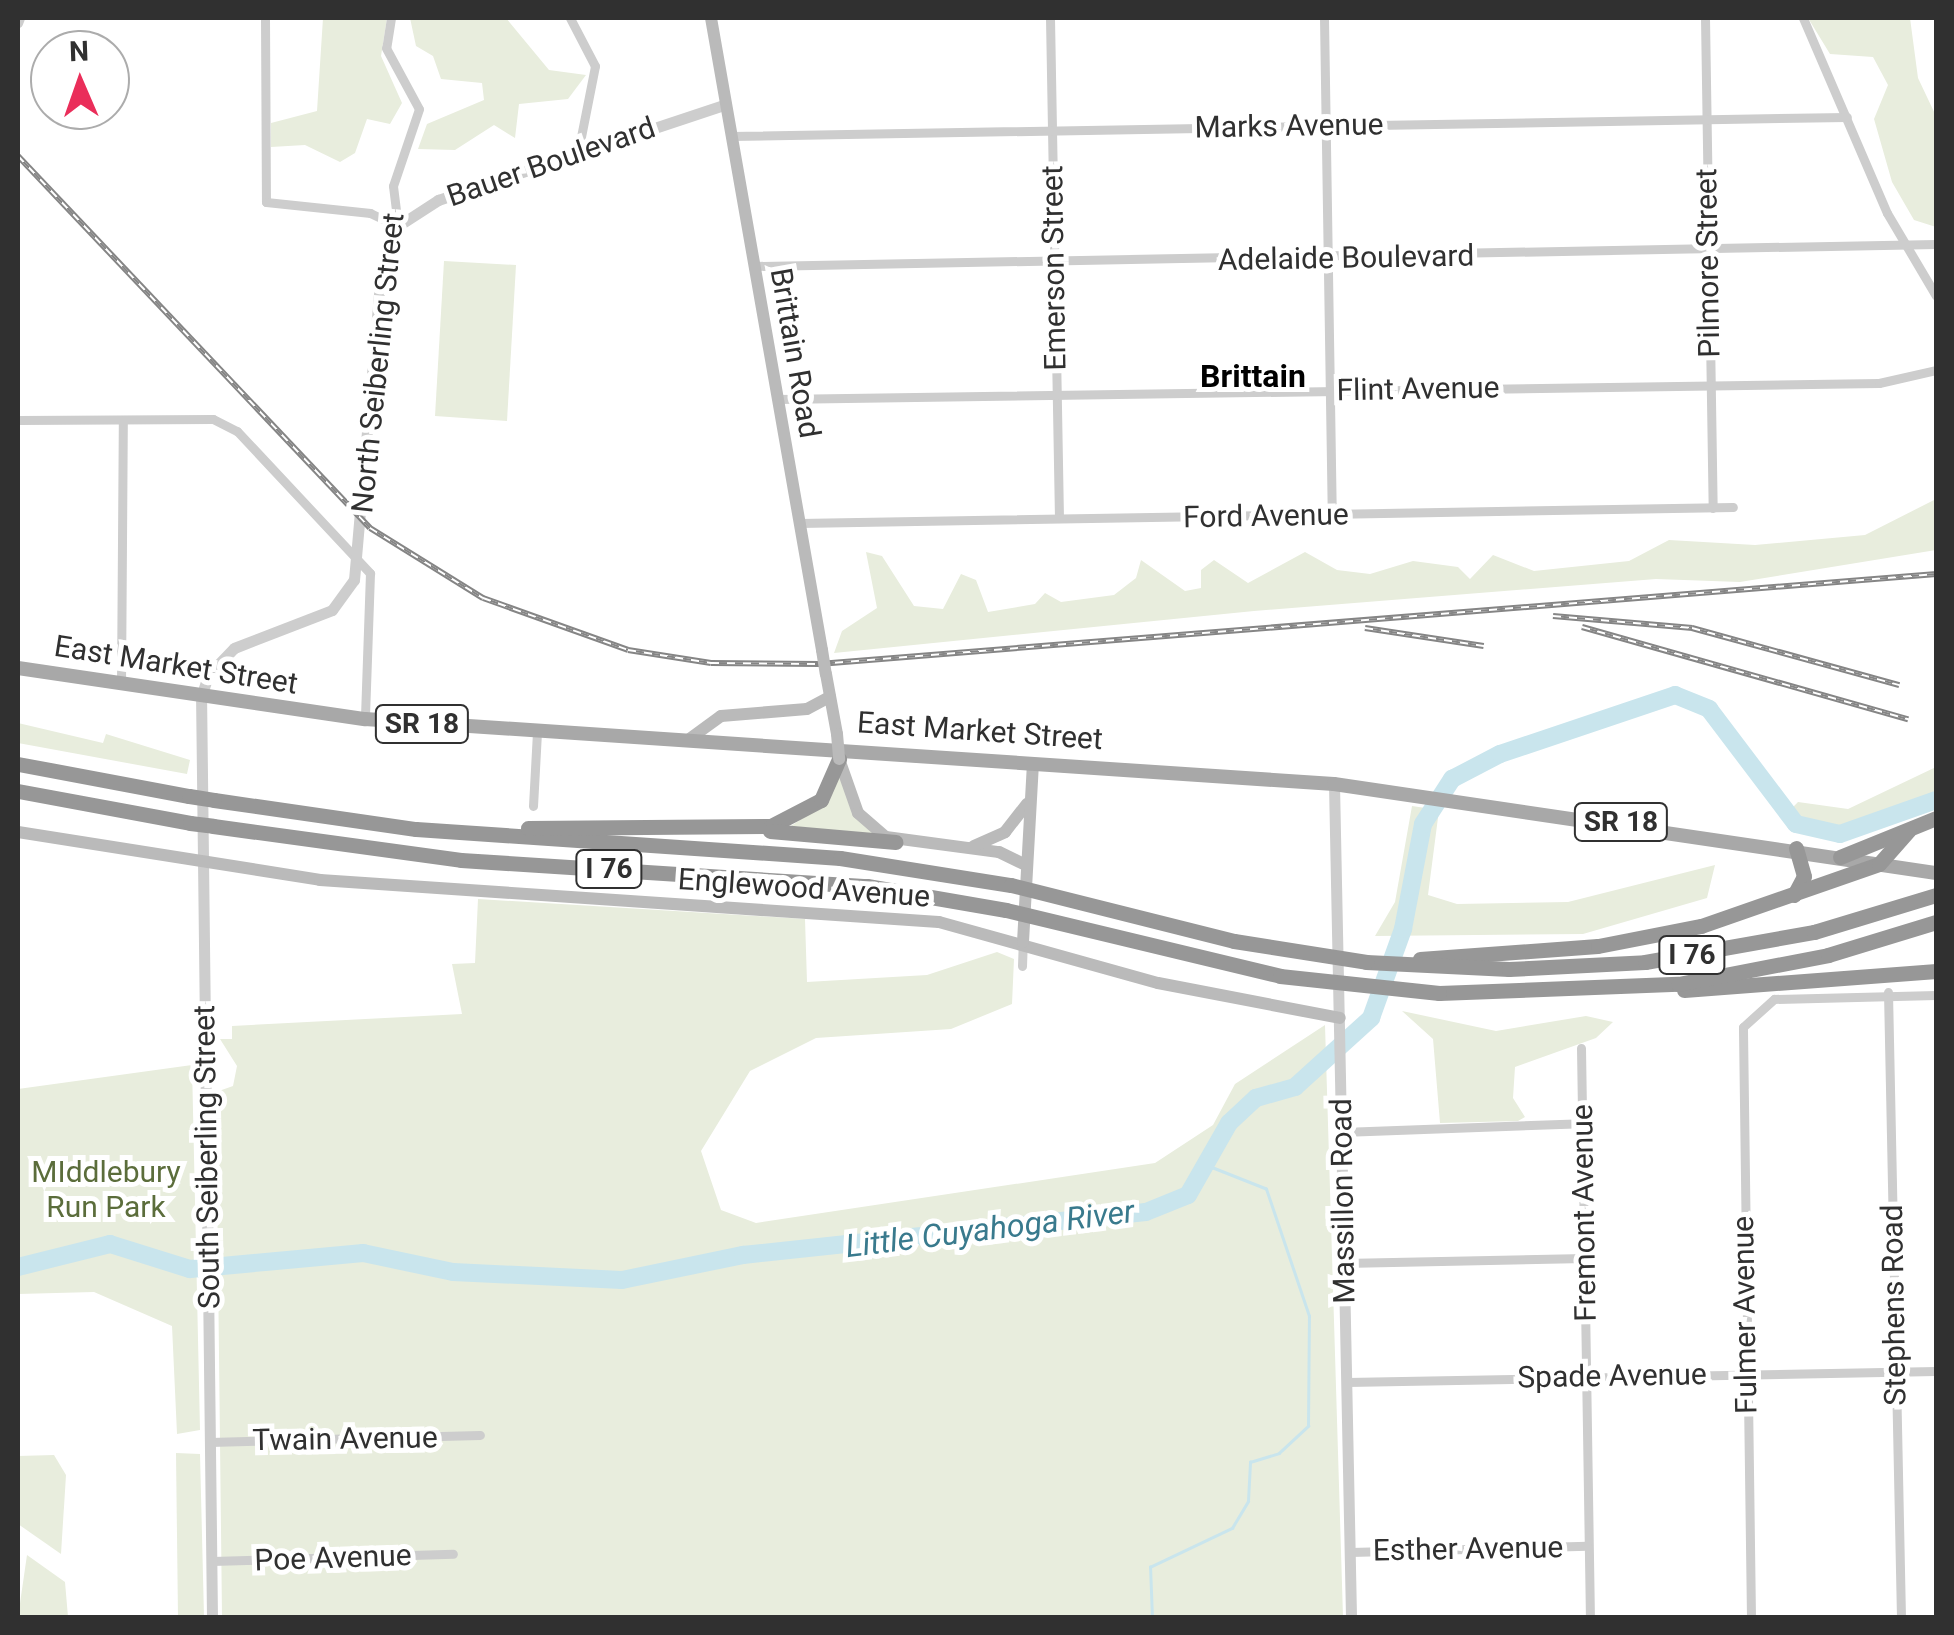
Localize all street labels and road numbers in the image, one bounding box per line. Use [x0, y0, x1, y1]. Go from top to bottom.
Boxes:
street label: Marks Avenue [1194, 106, 1384, 146]
street label: Bauer Boulevard [442, 110, 660, 214]
street label: Emerson Street [1034, 165, 1074, 371]
street label: Pilmore Street [1688, 168, 1728, 358]
street label: North Seiberling Street [344, 211, 412, 515]
street label: Adelaide Boulevard [1218, 238, 1474, 278]
street label: Brittain Road [762, 265, 828, 441]
street label: Flint Avenue [1336, 370, 1500, 408]
street label: Ford Avenue [1183, 497, 1349, 535]
street label: East Market Street [52, 628, 300, 702]
road number: SR 18 [374, 701, 470, 747]
street label: East Market Street [856, 704, 1104, 758]
road number: SR 18 [1574, 799, 1668, 845]
road number: I 76 [574, 846, 644, 892]
street label: Englewood Avenue [677, 861, 931, 915]
road number: I 76 [1657, 932, 1727, 978]
street label: South Seiberling Street [186, 1005, 228, 1309]
street label: Massillon Road [1323, 1098, 1363, 1304]
street label: Fremont Avenue [1564, 1104, 1604, 1322]
street label: Stephens Road [1874, 1204, 1914, 1406]
street label: Fulmer Avenue [1725, 1216, 1765, 1414]
street label: Spade Avenue [1517, 1356, 1707, 1396]
street label: Twain Avenue [252, 1419, 438, 1459]
street label: Esther Avenue [1372, 1529, 1564, 1569]
street label: Poe Avenue [254, 1537, 412, 1579]

